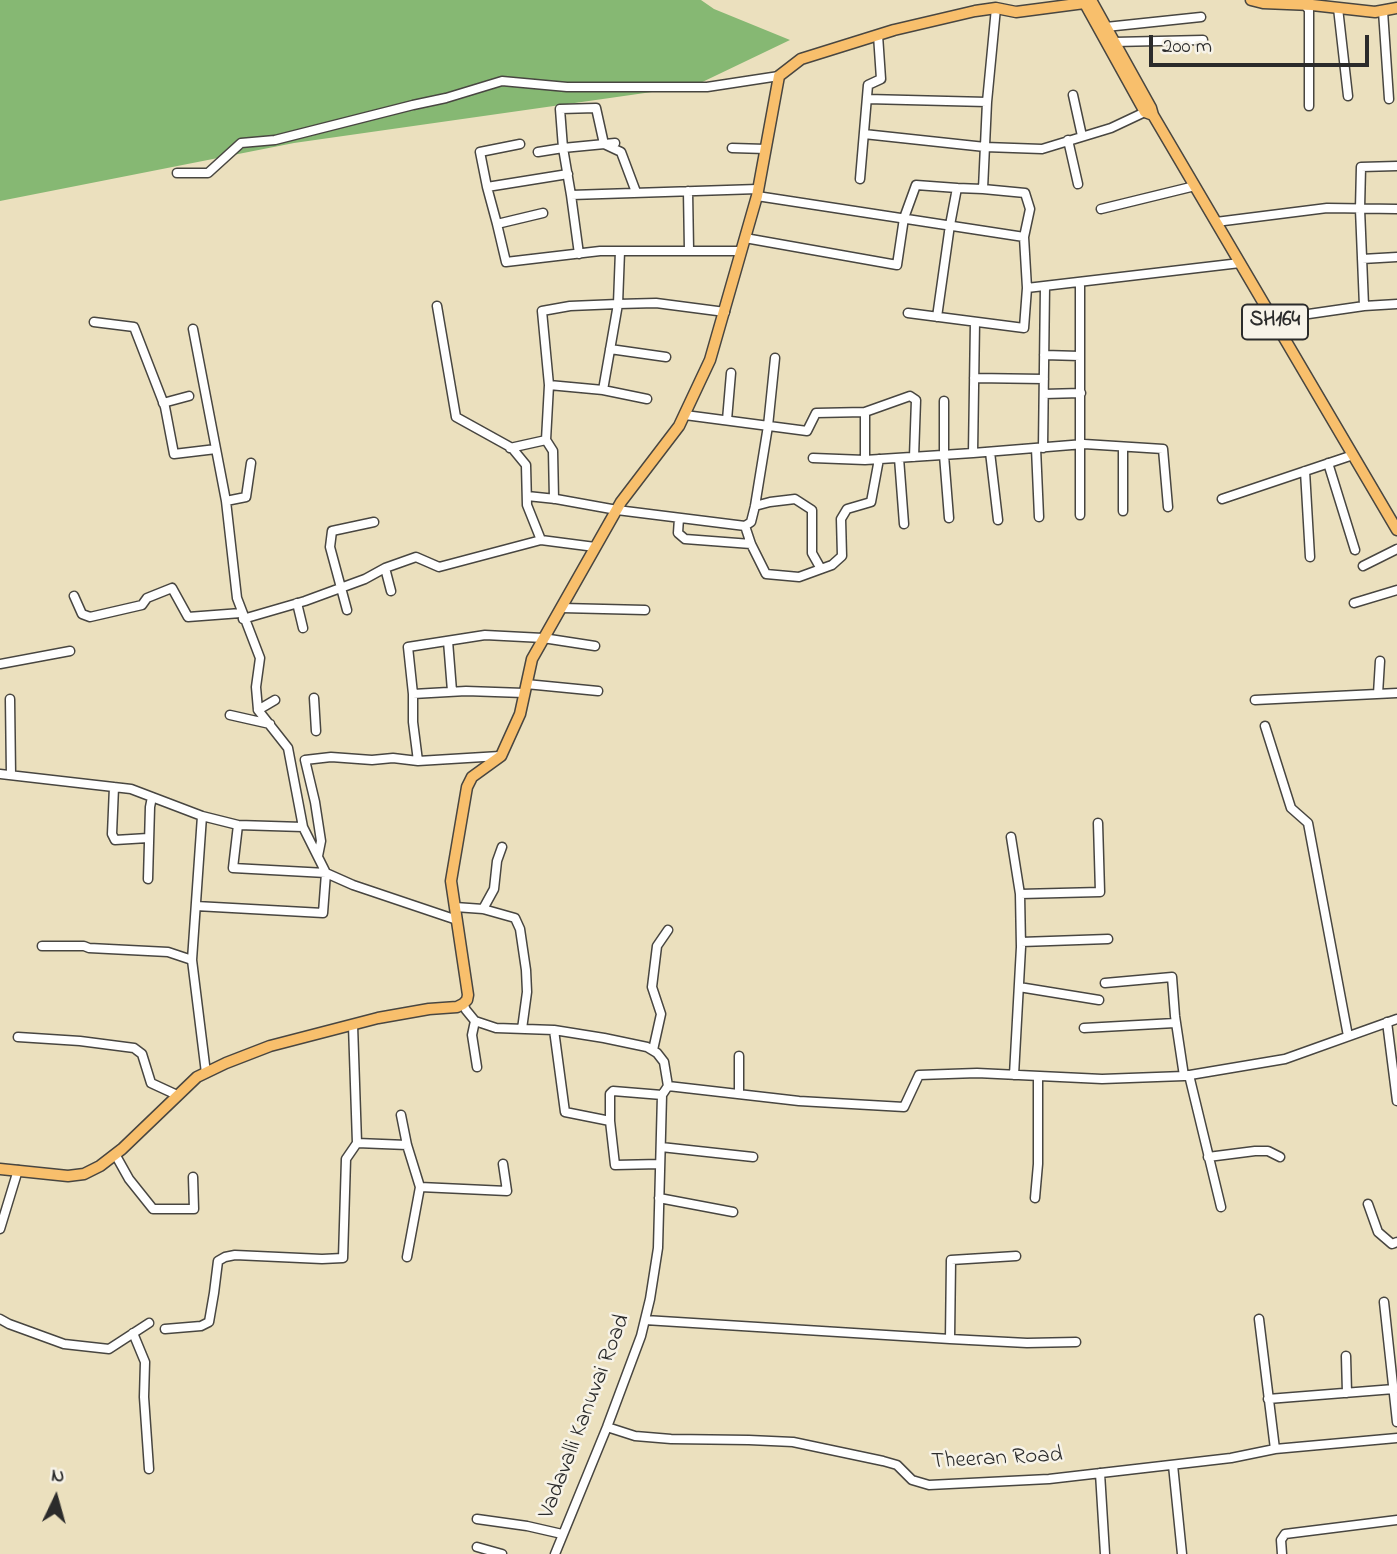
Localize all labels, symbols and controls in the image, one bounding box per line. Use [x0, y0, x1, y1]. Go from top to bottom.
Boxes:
scale bar [1152, 21, 1372, 65]
text: 200 m [1162, 32, 1212, 62]
road number: SH164 [1242, 304, 1308, 340]
street label: Vadavalli Kanuvai Road [534, 1311, 638, 1523]
street label: Theeran Road [931, 1443, 1063, 1477]
north arrow [21, 1463, 91, 1533]
text: N [50, 1463, 65, 1491]

